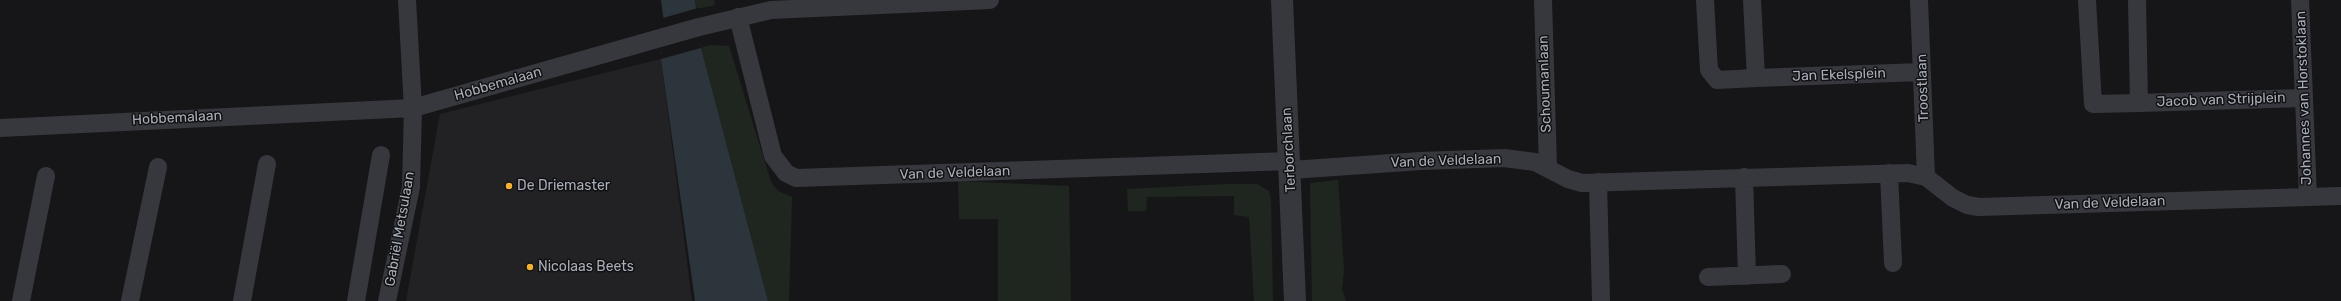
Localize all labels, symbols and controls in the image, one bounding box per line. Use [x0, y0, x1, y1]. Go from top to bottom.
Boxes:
street label: Johannes van Horstoklaan [2293, 11, 2315, 185]
street label: Schoumanlaan [1535, 35, 1555, 133]
street label: Troostlaan [1913, 54, 1933, 122]
street label: Hobbemalaan [452, 64, 544, 104]
street label: Jan Ekelsplein [1792, 65, 1886, 85]
street label: Jacob van Strijplein [2156, 89, 2286, 111]
street label: Hobbemalaan [132, 107, 222, 129]
street label: Terborchlaan [1278, 107, 1300, 193]
street label: Van de Veldelaan [1390, 151, 1502, 171]
street label: Van de Veldelaan [899, 163, 1011, 183]
street label: Gabriël Metsulaan [382, 170, 418, 288]
place label: De Driemaster [517, 178, 610, 194]
marker: De Driemaster [504, 181, 514, 191]
street label: Van de Veldelaan [2054, 193, 2166, 213]
place label: Nicolaas Beets [538, 259, 634, 275]
marker: Nicolaas Beets [525, 262, 535, 272]

